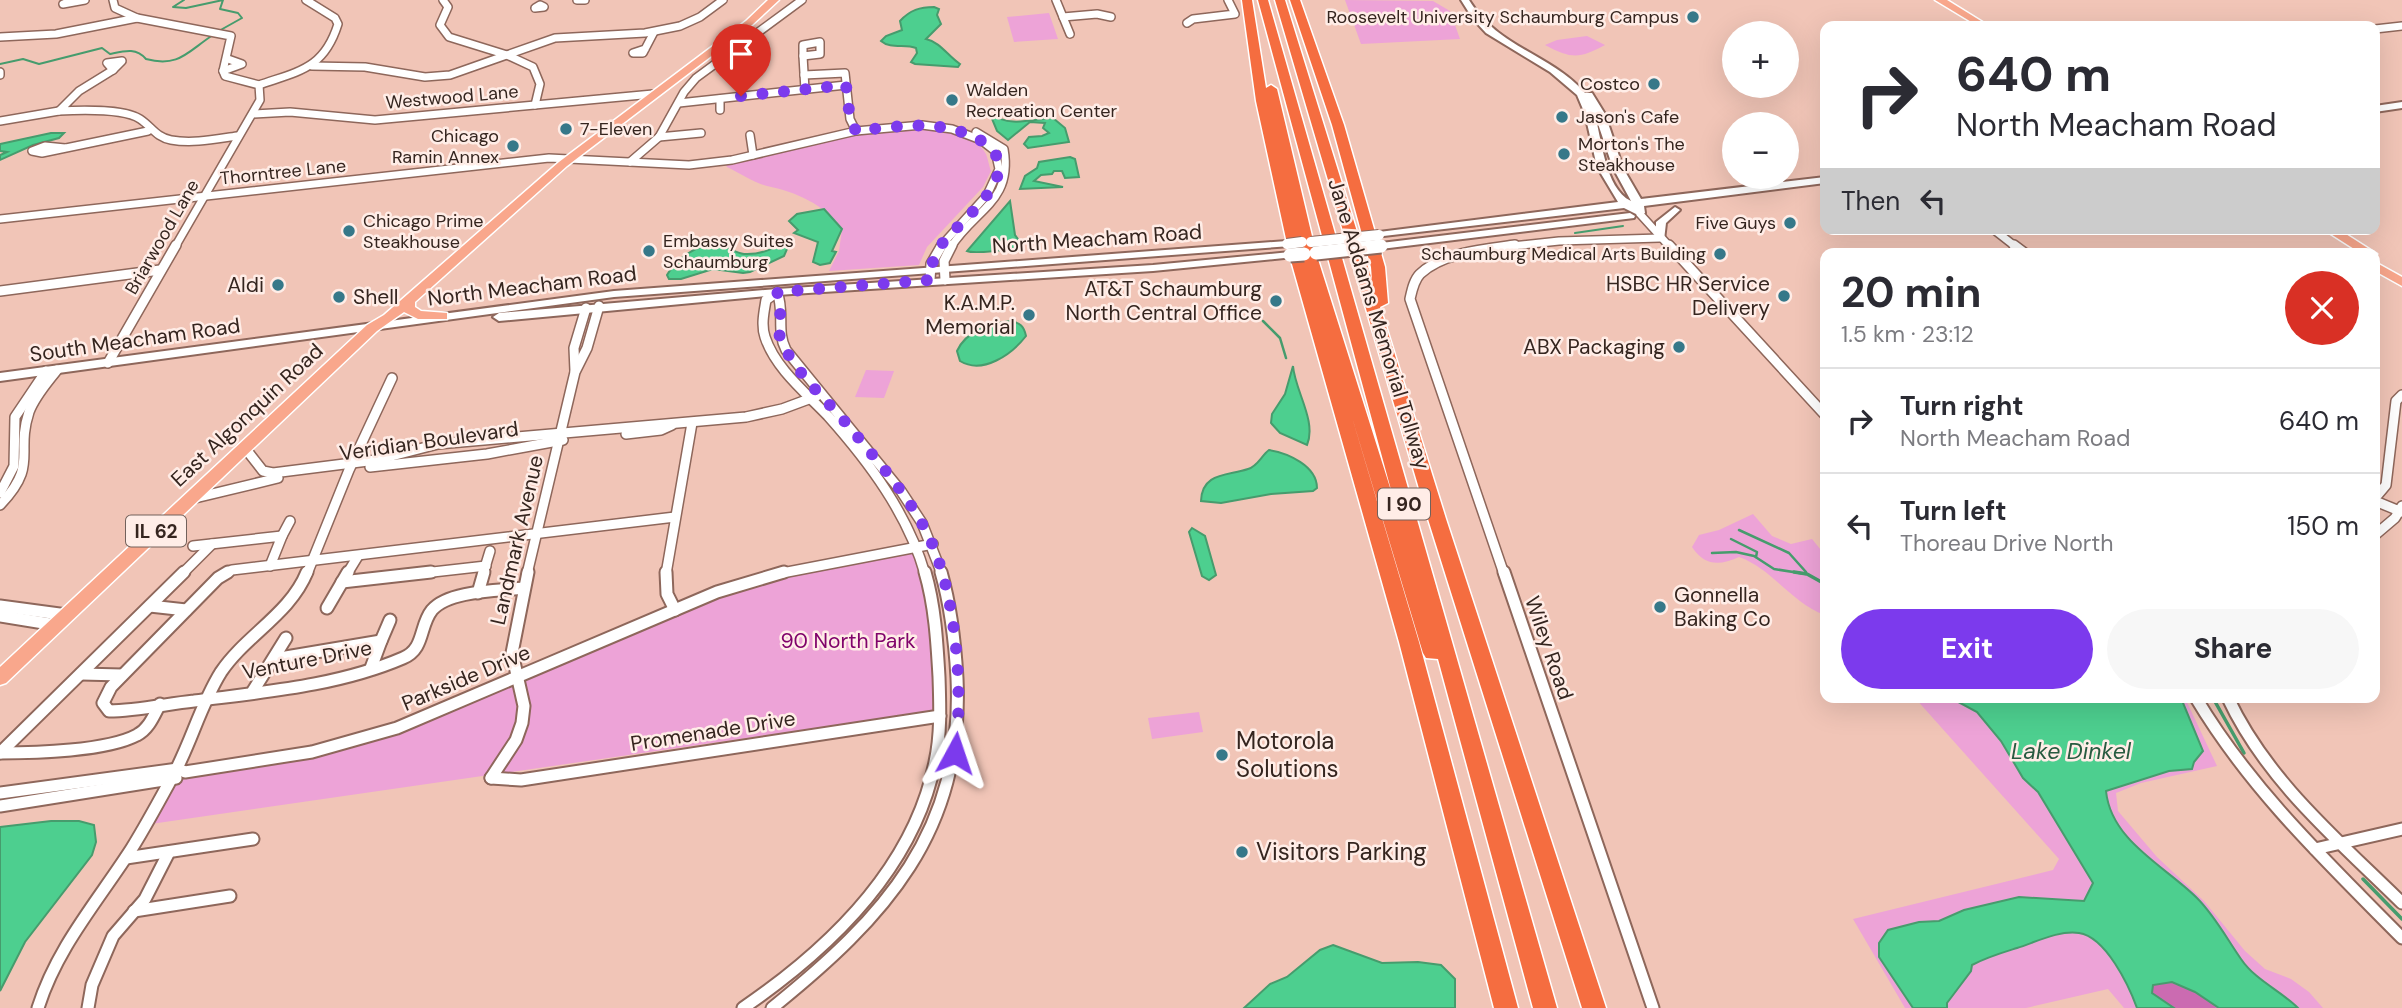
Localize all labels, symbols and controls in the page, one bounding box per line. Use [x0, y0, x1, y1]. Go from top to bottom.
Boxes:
place label: Roosevelt University Schaumburg Campus [1326, 5, 1679, 29]
marker: Roosevelt University Schaumburg Campus [1685, 9, 1701, 25]
map controls [1722, 21, 1799, 189]
button: + [1722, 21, 1799, 98]
pin [711, 24, 771, 96]
icon: arrive [722, 35, 760, 73]
text: 640 m [1956, 42, 2111, 106]
icon: right [1841, 49, 1932, 140]
place label: Costco [1580, 72, 1640, 96]
marker: Costco [1646, 76, 1662, 92]
place label: Walden Recreation Center [966, 78, 1117, 123]
street label: Westwood Lane [385, 79, 519, 115]
marker: Walden Recreation Center [944, 92, 960, 108]
text: North Meacham Road [1956, 104, 2277, 146]
place label: Jason's Cafe [1576, 105, 1679, 129]
marker: Jason's Cafe [1554, 109, 1570, 125]
button: − [1722, 112, 1799, 189]
place label: 7-Eleven [580, 117, 652, 141]
marker: 7-Eleven [558, 121, 574, 137]
place label: Chicago Ramin Annex [392, 124, 499, 169]
place label: Morton's The Steakhouse [1578, 132, 1685, 177]
marker: Chicago Ramin Annex [505, 138, 521, 154]
marker: Morton's The Steakhouse [1556, 146, 1572, 162]
street label: Thorntree Lane [219, 153, 347, 191]
street label: Briarwood Lane [119, 175, 205, 299]
street label: Jane Addams Memorial Tollway [1321, 175, 1437, 473]
icon: left [1914, 182, 1952, 220]
text: Then [1841, 184, 1900, 218]
place label: Chicago Prime Steakhouse [363, 209, 484, 254]
place label: Five Guys [1696, 211, 1776, 235]
marker: Five Guys [1782, 215, 1798, 231]
street label: North Meacham Road [991, 218, 1203, 260]
marker: Chicago Prime Steakhouse [341, 223, 357, 239]
place label: Embassy Suites Schaumburg [663, 229, 794, 274]
place label: Schaumburg Medical Arts Building [1421, 242, 1706, 266]
marker: Embassy Suites Schaumburg [641, 243, 657, 259]
marker: Schaumburg Medical Arts Building [1712, 246, 1728, 262]
street label: North Meacham Road [426, 259, 638, 313]
text: 20 min [1841, 265, 1981, 320]
place label: HSBC HR Service Delivery [1606, 270, 1770, 322]
place label: Aldi [227, 271, 264, 299]
button: close [2285, 271, 2359, 345]
place label: AT&T Schaumburg North Central Office [1065, 275, 1262, 327]
marker: Aldi [270, 277, 286, 293]
place label: Shell [353, 283, 399, 311]
marker: HSBC HR Service Delivery [1776, 288, 1792, 304]
marker: Shell [331, 289, 347, 305]
place label: K.A.M.P. Memorial [925, 289, 1015, 341]
marker: AT&T Schaumburg North Central Office [1268, 293, 1284, 309]
marker: K.A.M.P. Memorial [1021, 307, 1037, 323]
street label: South Meacham Road [28, 311, 242, 369]
text: 1.5 km · 23:12 [1841, 319, 1974, 349]
place label: ABX Packaging [1523, 333, 1665, 361]
street label: East Algonquin Road [165, 337, 329, 493]
marker: ABX Packaging [1671, 339, 1687, 355]
text: Turn right [1900, 389, 2024, 423]
icon: right [1841, 402, 1879, 440]
text: 640 m [2279, 404, 2359, 438]
street label: Veridian Boulevard [338, 415, 520, 467]
text: North Meacham Road [1900, 423, 2130, 453]
street label: Landmark Avenue [484, 452, 550, 628]
road number: I 90 [1378, 489, 1430, 520]
text: Turn left [1900, 494, 2007, 528]
icon: left [1841, 507, 1879, 545]
text: 150 m [2287, 509, 2359, 543]
road number: IL 62 [126, 516, 186, 546]
text: Thoreau Drive North [1900, 528, 2114, 558]
place label: Gonnella Baking Co [1674, 581, 1771, 633]
street label: Wiley Road [1518, 593, 1580, 703]
marker: Gonnella Baking Co [1652, 599, 1668, 615]
button: Exit [1841, 609, 2093, 689]
button: Share [2107, 609, 2359, 689]
park label: 90 North Park [780, 627, 916, 655]
street label: Venture Drive [240, 634, 374, 686]
street label: Parkside Drive [398, 638, 535, 718]
street label: Promenade Drive [629, 704, 797, 758]
position arrow [918, 716, 992, 790]
place label: Motorola Solutions [1236, 725, 1338, 784]
water label: Lake Dinkel [2011, 736, 2132, 766]
marker: Motorola Solutions [1214, 747, 1230, 763]
place label: Visitors Parking [1256, 836, 1427, 867]
marker: Visitors Parking [1234, 844, 1250, 860]

